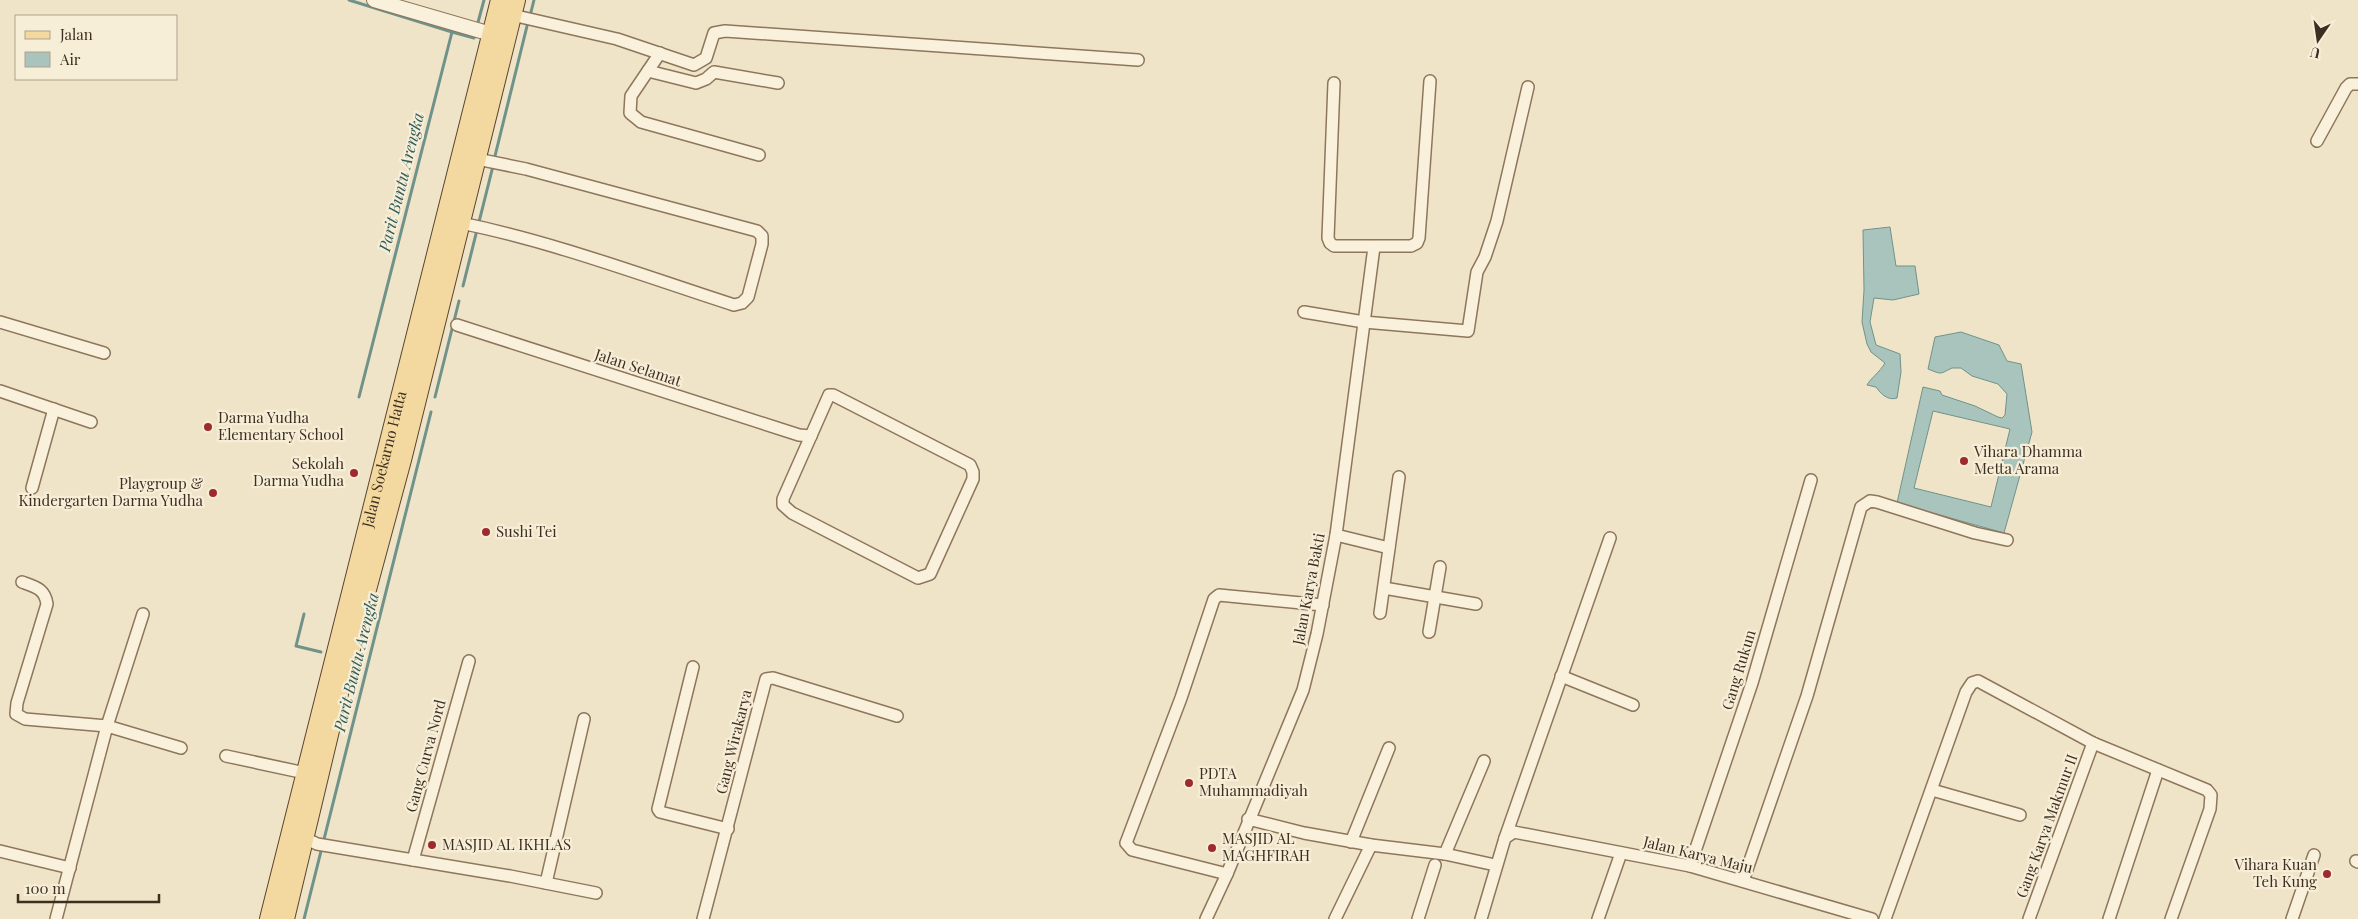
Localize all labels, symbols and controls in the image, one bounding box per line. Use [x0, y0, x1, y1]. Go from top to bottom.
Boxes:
legend [15, 15, 178, 80]
north arrow [2293, 15, 2343, 65]
text: Jalan [59, 24, 93, 44]
text: U [2308, 43, 2322, 63]
text: Air [59, 49, 81, 69]
water label: Parit Buntu Arengka [373, 110, 428, 254]
street label: Jalan Selamat [591, 343, 685, 391]
street label: Jalan Soekarno Hatta [357, 388, 410, 530]
place label: Darma Yudha Elementary School [218, 407, 344, 444]
marker: Darma Yudha Elementary School [202, 421, 214, 433]
place label: Vihara Dhamma Metta Arama [1973, 441, 2083, 478]
place label: Sekolah Darma Yudha [253, 453, 345, 490]
marker: Vihara Dhamma Metta Arama [1958, 455, 1970, 467]
marker: Sekolah Darma Yudha [348, 467, 360, 479]
place label: Playgroup & Kindergarten Darma Yudha [18, 473, 204, 510]
marker: Playgroup & Kindergarten Darma Yudha [207, 487, 219, 499]
place label: Sushi Tei [496, 521, 557, 541]
marker: Sushi Tei [480, 526, 492, 538]
street label: Jalan Karya Bakti [1287, 530, 1329, 648]
water label: Parit Buntu Arengka [328, 590, 383, 734]
street label: Gang Rukun [1716, 627, 1760, 712]
street label: Gang Wirakarya [710, 687, 756, 796]
street label: Gang Curva Nord [400, 697, 450, 814]
street label: Gang Karya Makmur II [2011, 751, 2081, 900]
place label: PDTA Muhammadiyah [1199, 763, 1308, 800]
marker: PDTA Muhammadiyah [1183, 777, 1195, 789]
place label: MASJID AL MAGHFIRAH [1222, 828, 1310, 865]
street label: Jalan Karya Maju [1640, 831, 1755, 877]
place label: MASJID AL IKHLAS [442, 834, 571, 854]
marker: MASJID AL IKHLAS [426, 839, 438, 851]
marker: MASJID AL MAGHFIRAH [1206, 842, 1218, 854]
place label: Vihara Kuan Teh Kung [2234, 854, 2317, 891]
marker: Vihara Kuan Teh Kung [2321, 868, 2333, 880]
scale bar [18, 872, 159, 904]
text: 100 m [25, 878, 66, 898]

